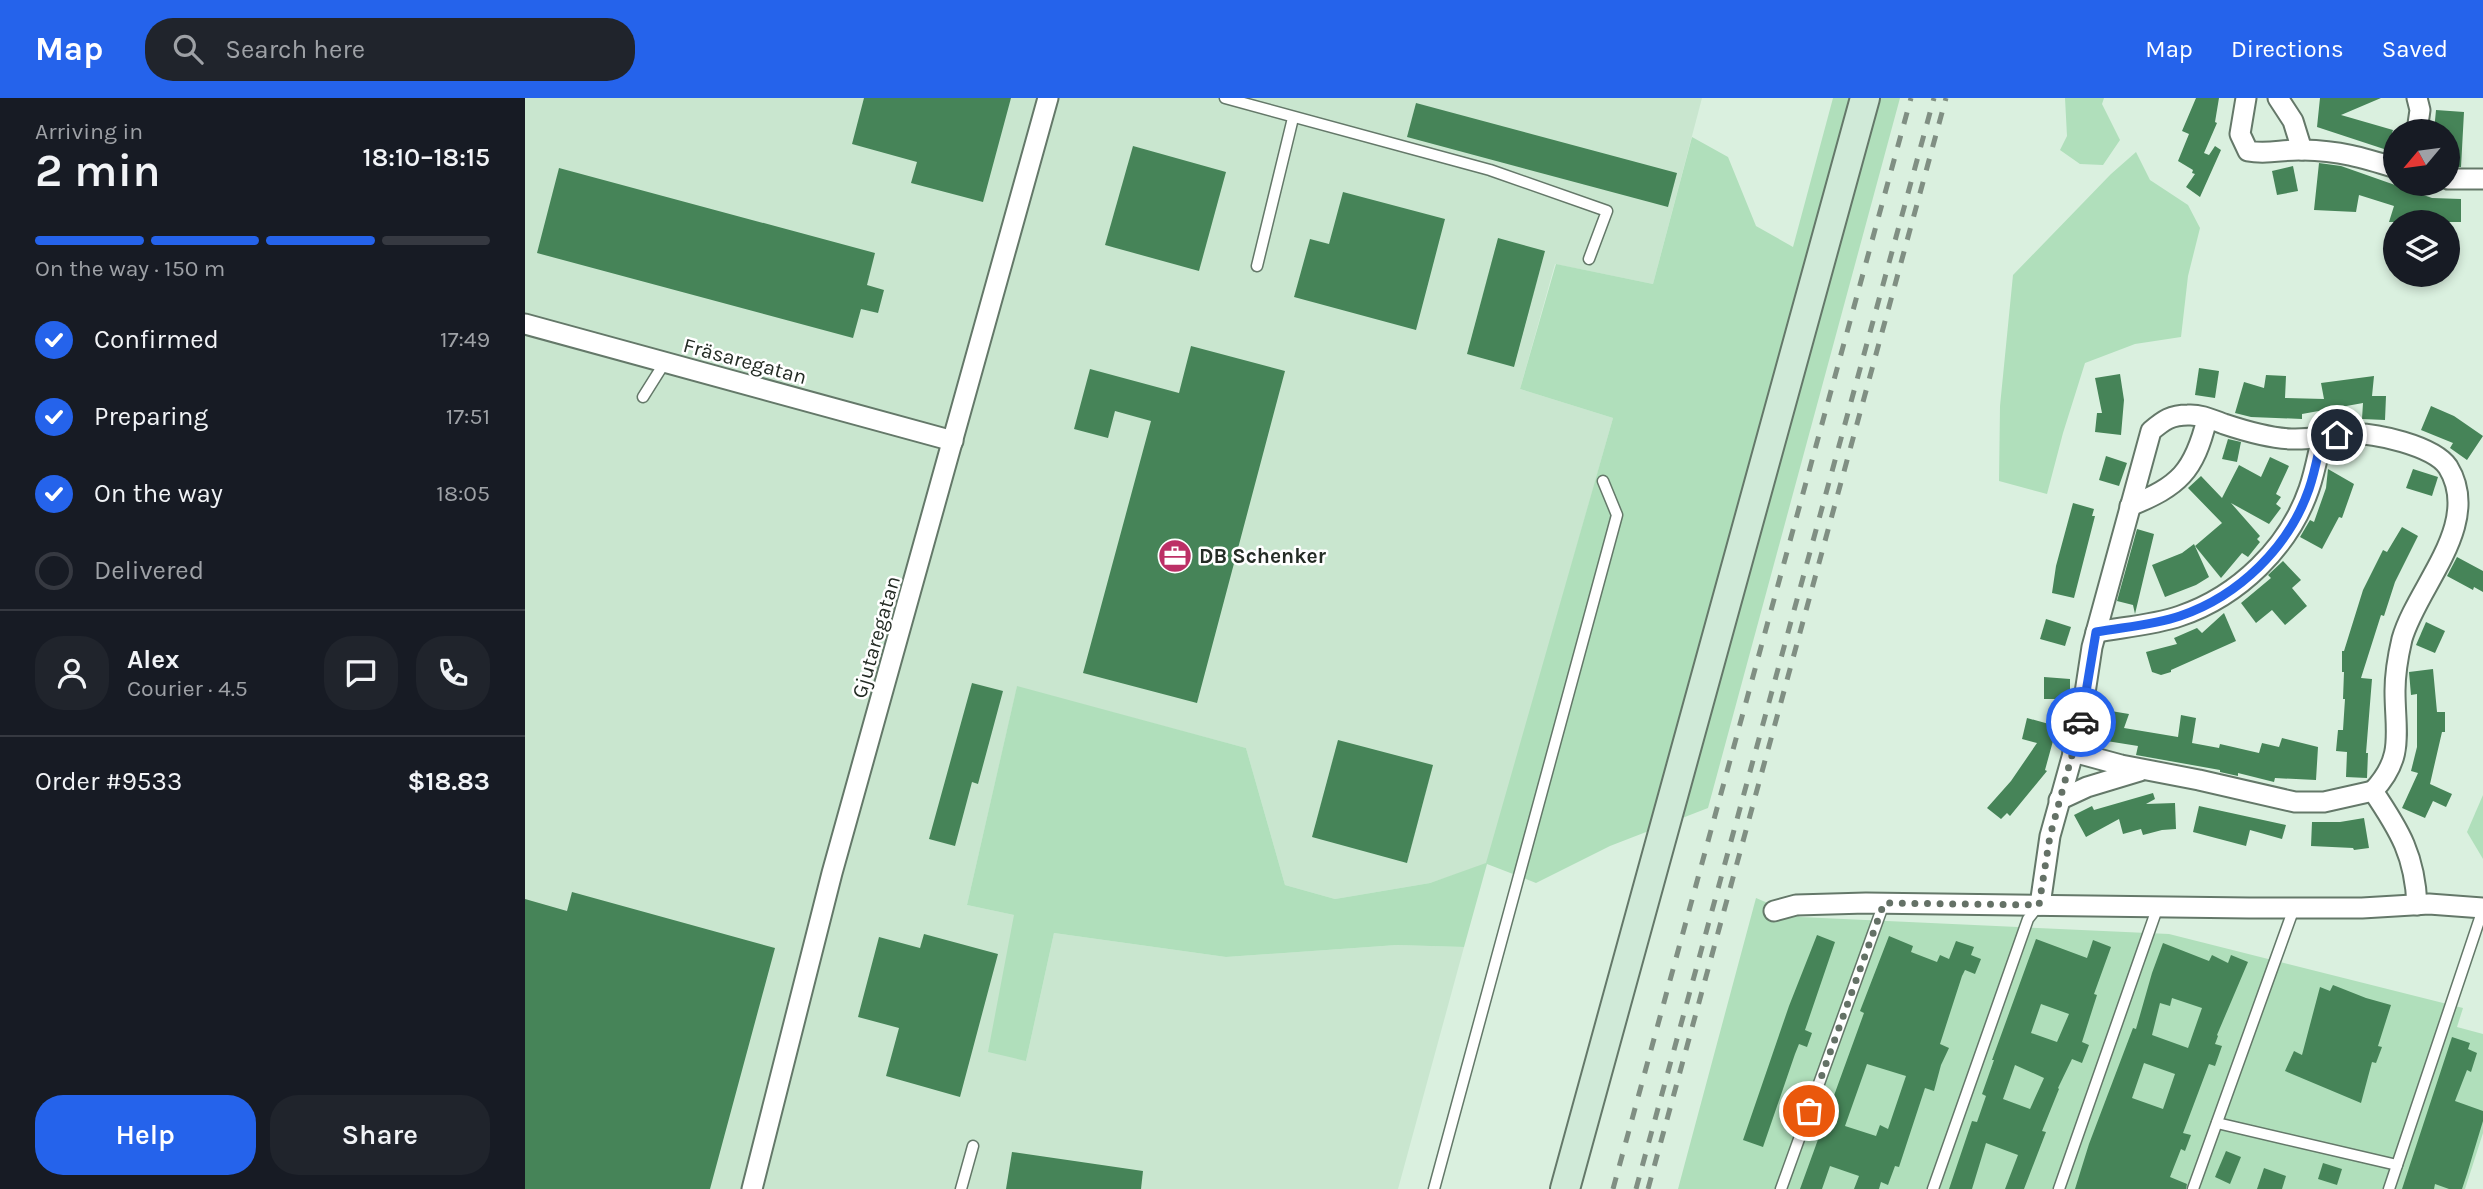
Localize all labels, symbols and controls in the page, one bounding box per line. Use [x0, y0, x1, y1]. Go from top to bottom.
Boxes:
search box [145, 18, 635, 81]
text: Map [35, 30, 103, 68]
icon: search [169, 30, 207, 68]
text: Search here [225, 34, 365, 65]
text: Map [2145, 35, 2193, 63]
text: Directions [2231, 35, 2344, 63]
text: Saved [2382, 35, 2448, 63]
text: Arriving in [35, 118, 143, 145]
north arrow [2383, 119, 2461, 196]
map controls [2383, 119, 2460, 287]
text: 18:10–18:15 [363, 142, 490, 173]
text: 2 min [35, 144, 161, 198]
button: layers [2383, 210, 2460, 287]
text: On the way · 150 m [35, 255, 225, 282]
icon: check [35, 321, 73, 359]
text: Confirmed [94, 324, 219, 355]
text: 17:49 [440, 326, 490, 353]
street label: Fräsaregatan [681, 333, 809, 389]
icon: check [35, 398, 73, 436]
text: Preparing [94, 401, 208, 432]
text: 17:51 [446, 403, 490, 430]
pin [2307, 405, 2367, 465]
icon: home [2318, 416, 2356, 454]
icon: check [35, 475, 73, 513]
text: On the way [94, 478, 223, 509]
text: 18:05 [436, 480, 490, 507]
office icon: DB Schenker [1156, 537, 1194, 575]
place label: DB Schenker [1199, 544, 1327, 568]
text: Delivered [94, 555, 204, 586]
street label: Gjutaregatan [847, 573, 905, 701]
button: person [35, 636, 109, 710]
button: chat [324, 636, 398, 710]
button: phone [416, 636, 490, 710]
text: Alex [127, 644, 179, 675]
text: Courier · 4.5 [127, 675, 248, 702]
courier [2046, 687, 2116, 757]
icon: car [2062, 703, 2100, 741]
text: Order #9533 [35, 766, 182, 797]
text: $18.83 [407, 766, 490, 797]
pin [1779, 1081, 1839, 1141]
icon: bag [1790, 1092, 1828, 1130]
button: Help [35, 1095, 256, 1175]
button: Share [270, 1095, 490, 1175]

